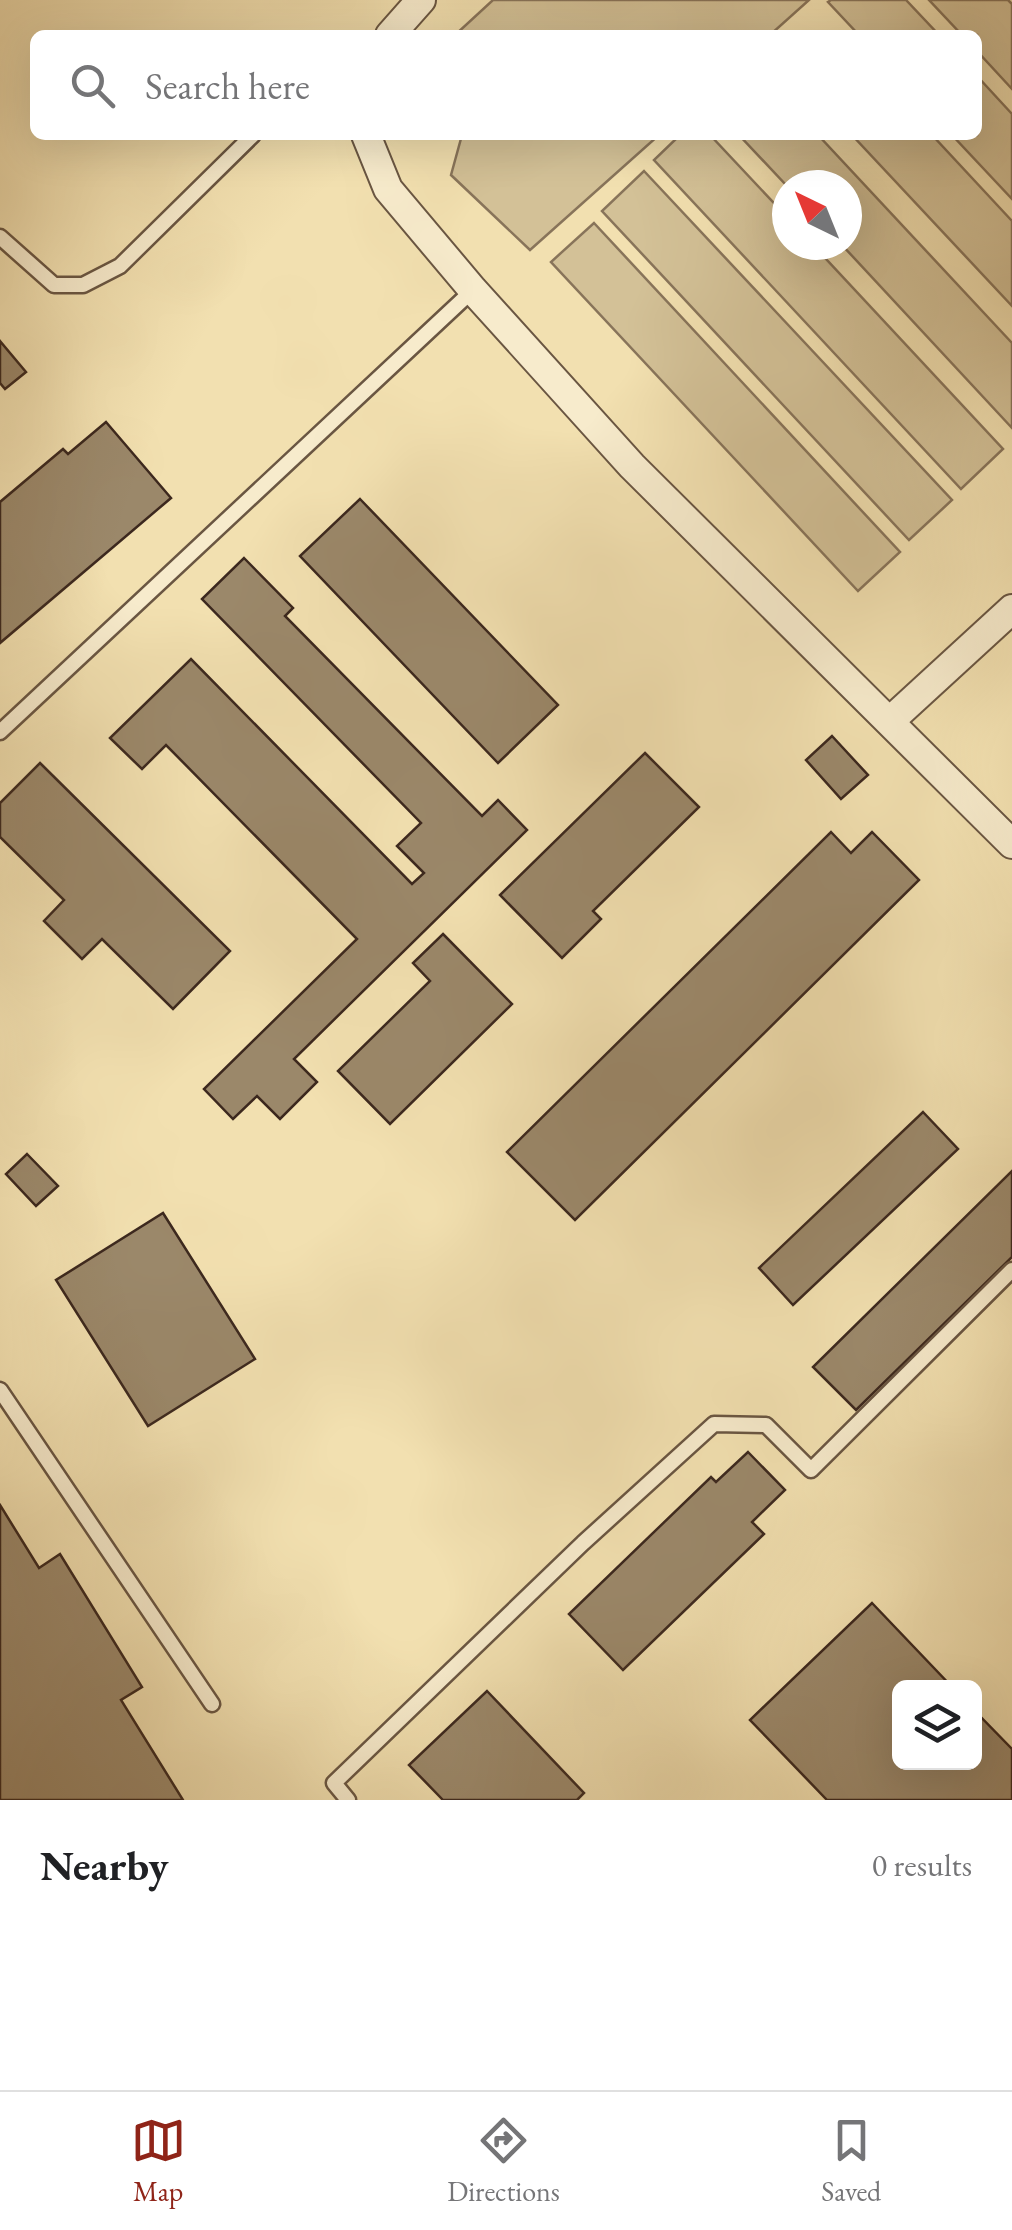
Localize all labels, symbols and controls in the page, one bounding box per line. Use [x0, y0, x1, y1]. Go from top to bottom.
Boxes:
search box [30, 30, 982, 140]
icon: search [65, 58, 120, 113]
text: Search here [145, 61, 310, 110]
north arrow [772, 170, 862, 260]
map controls [892, 1680, 982, 1770]
button: layers [892, 1680, 982, 1770]
text: Nearby [40, 1838, 169, 1893]
text: 0 results [872, 1844, 972, 1886]
tab: Map [131, 2113, 186, 2209]
tab: Directions [447, 2113, 560, 2209]
tab: Saved [821, 2113, 881, 2209]

